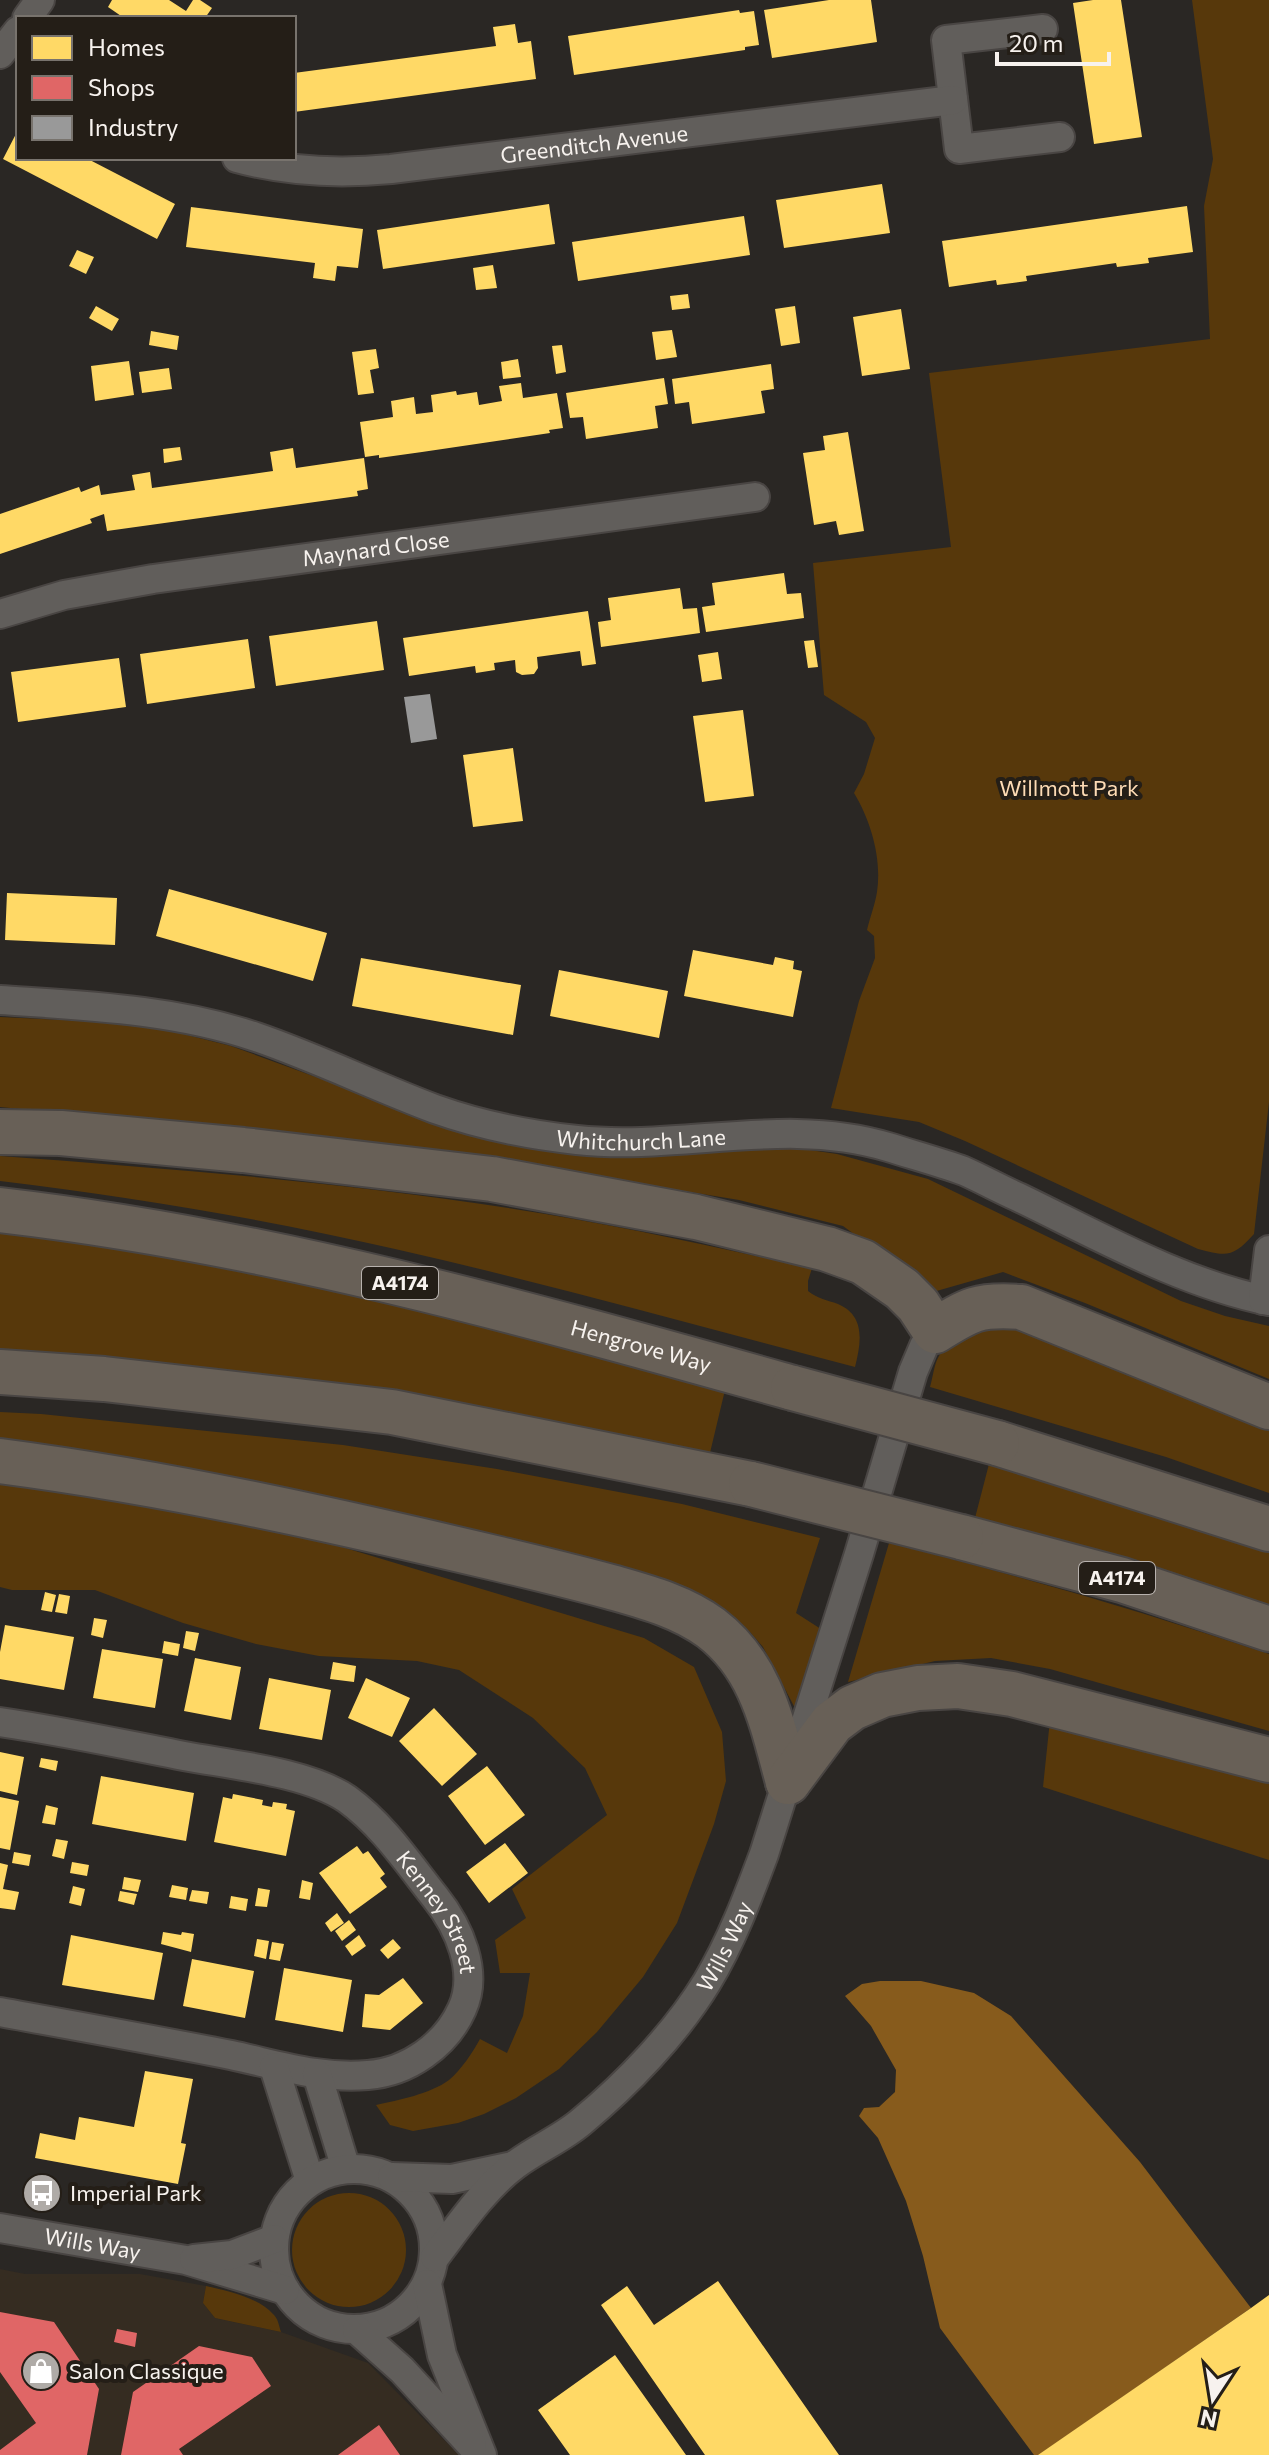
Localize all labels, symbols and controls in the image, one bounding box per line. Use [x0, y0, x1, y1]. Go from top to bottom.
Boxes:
legend [16, 16, 296, 160]
scale bar [997, 16, 1109, 66]
text: 20 m [1009, 28, 1063, 57]
text: Homes [88, 32, 165, 61]
text: Shops [88, 72, 155, 101]
text: Industry [88, 112, 178, 141]
street label: Greenditch Avenue [499, 119, 689, 168]
street label: Maynard Close [300, 525, 451, 572]
park label: Willmott Park [999, 774, 1139, 801]
street label: Whitchurch Lane [555, 1123, 727, 1155]
road number: A4174 [362, 1267, 438, 1299]
street label: Hengrove Way [568, 1313, 715, 1378]
road number: A4174 [1079, 1562, 1155, 1594]
street label: Kenney Street [391, 1845, 482, 1975]
street label: Wills Way [690, 1897, 757, 1996]
bus stop icon: Imperial Park [21, 2172, 63, 2214]
place label: Imperial Park [70, 2179, 202, 2206]
street label: Wills Way [42, 2222, 143, 2265]
shop icon: Salon Classique [20, 2350, 62, 2392]
place label: Salon Classique [69, 2357, 224, 2384]
north arrow [1173, 2359, 1253, 2439]
text: N [1198, 2404, 1220, 2434]

